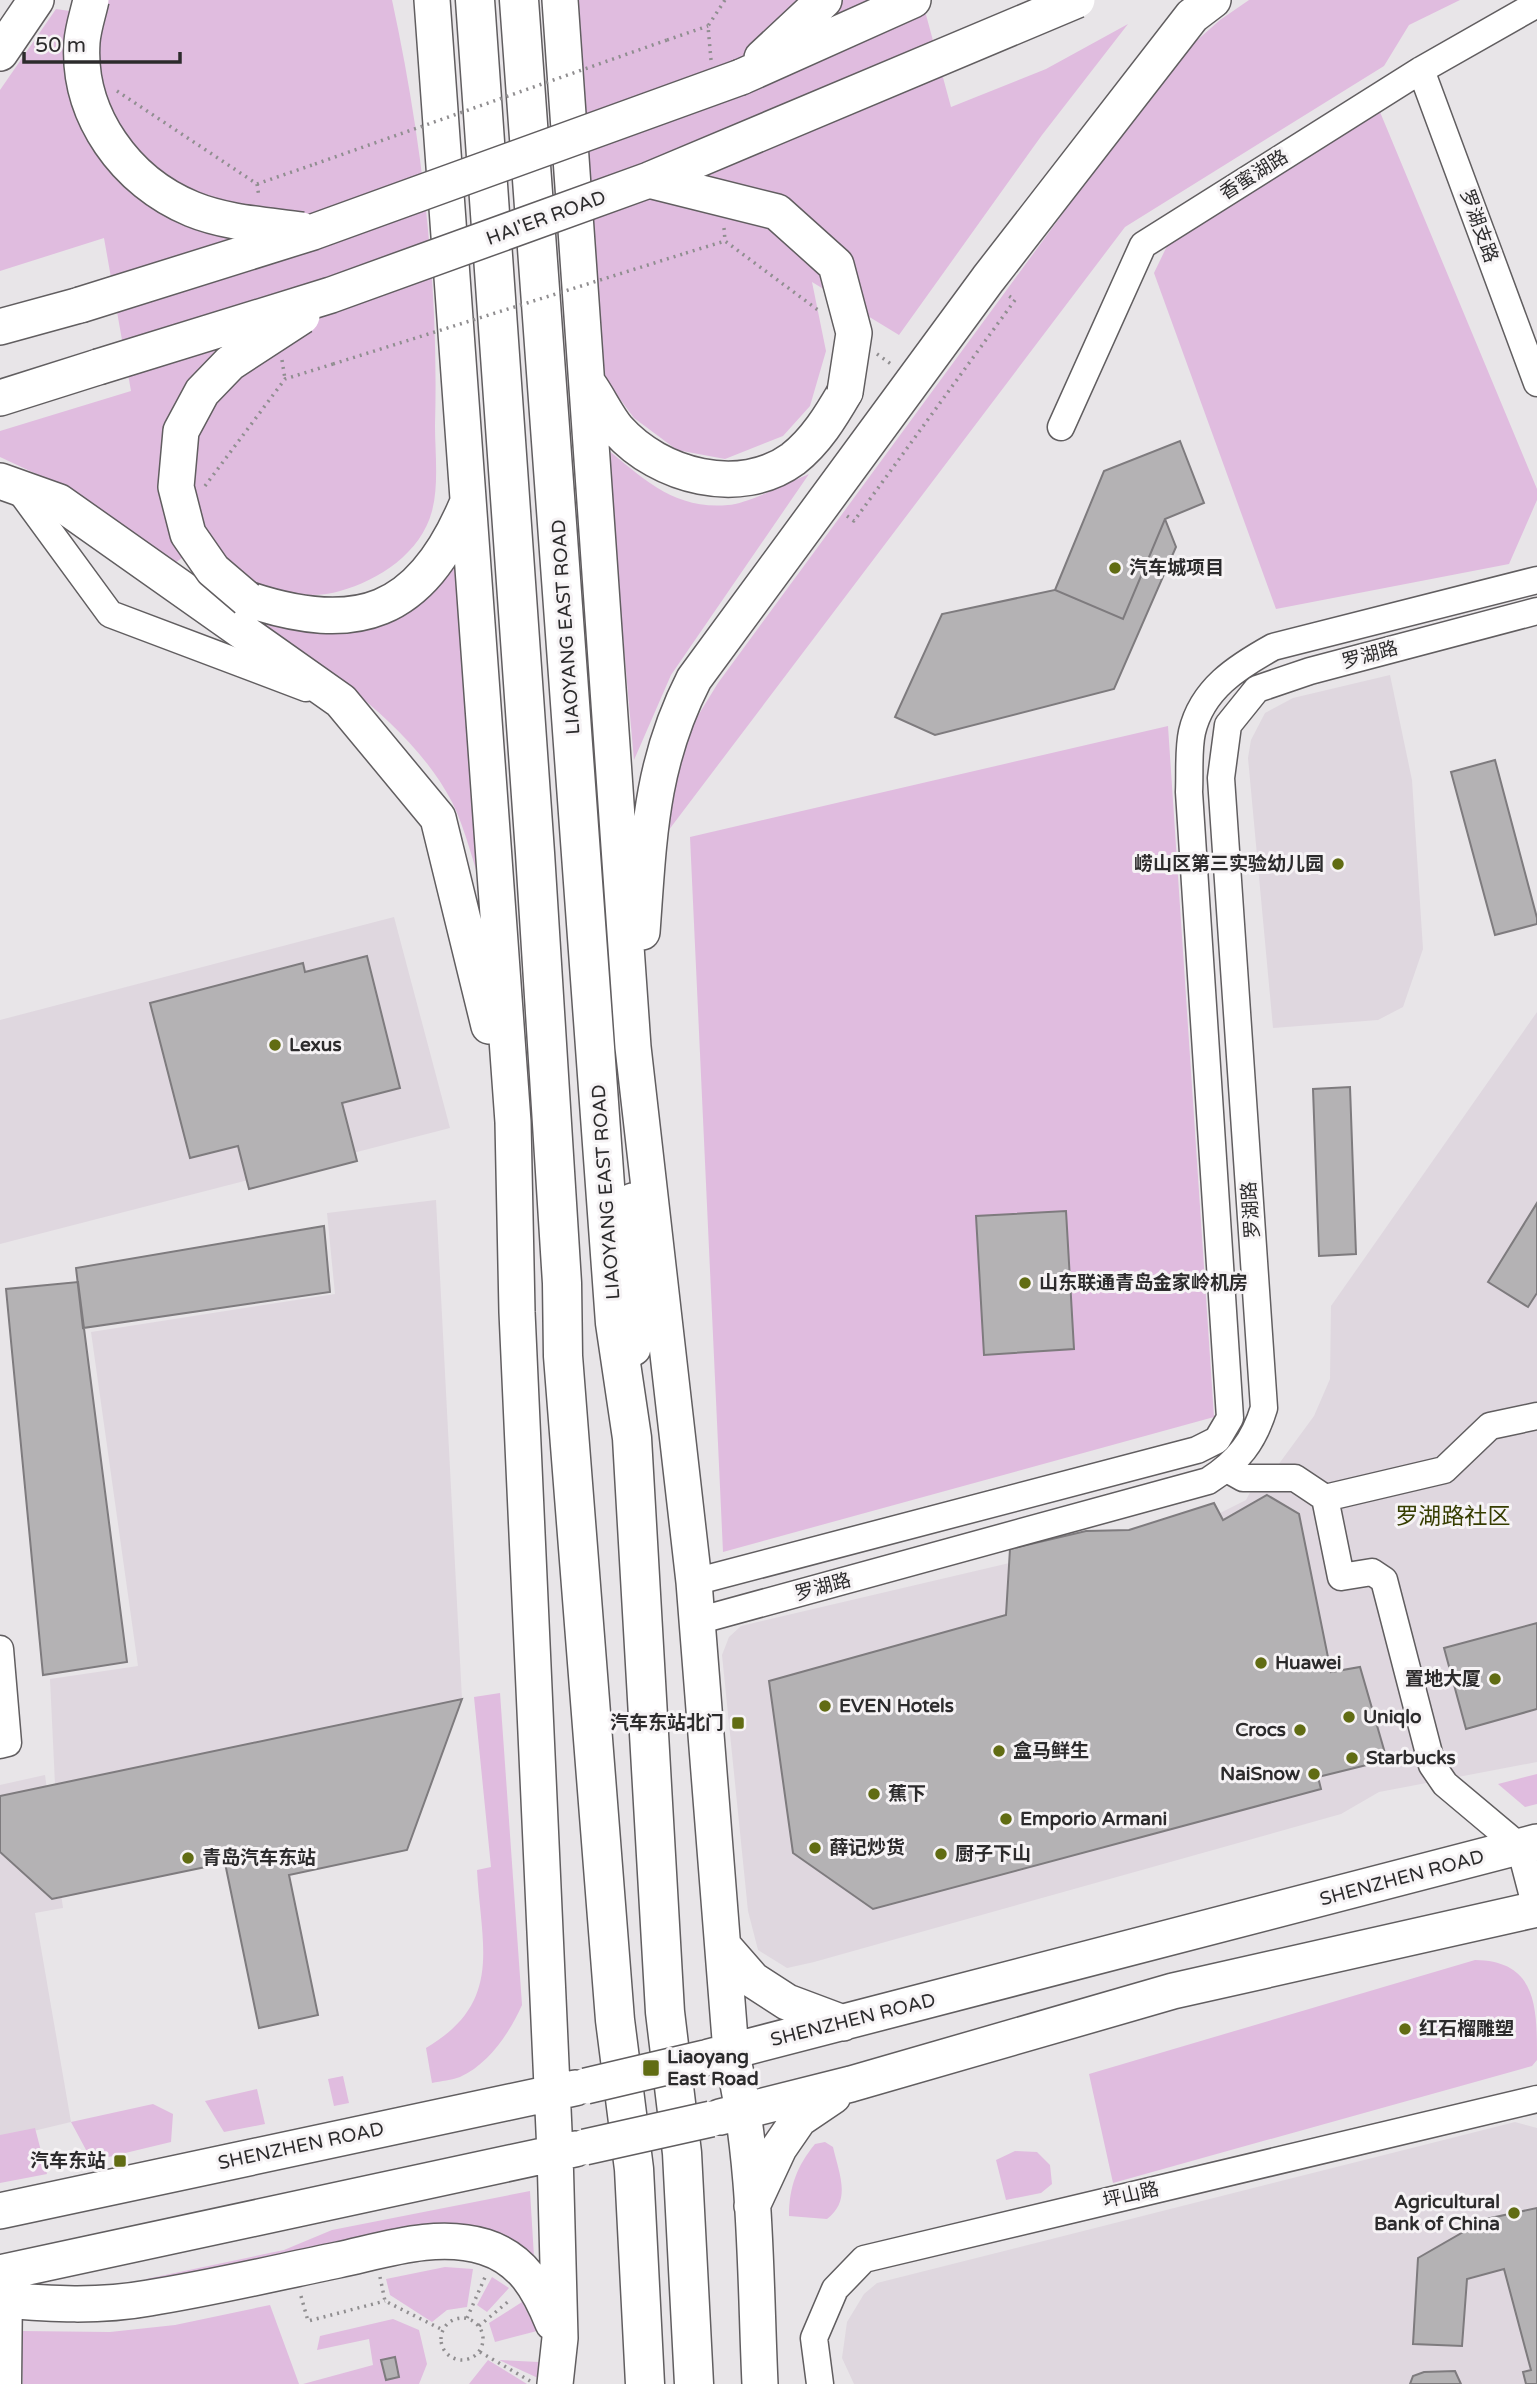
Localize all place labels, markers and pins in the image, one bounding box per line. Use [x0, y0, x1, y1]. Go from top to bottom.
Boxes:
place label: 汽车城项目 [1129, 557, 1224, 579]
marker: 汽车城项目 [1107, 560, 1123, 576]
place label: 崂山区第三实验幼儿园 [1134, 853, 1324, 875]
marker: 崂山区第三实验幼儿园 [1330, 856, 1346, 872]
place label: Lexus [289, 1034, 342, 1056]
marker: Lexus [267, 1037, 283, 1053]
place label: 山东联通青岛金家岭机房 [1039, 1272, 1248, 1294]
marker: 山东联通青岛金家岭机房 [1017, 1275, 1033, 1291]
place label: Huawei [1275, 1652, 1342, 1674]
marker: Huawei [1253, 1655, 1269, 1671]
place label: 置地大厦 [1405, 1668, 1481, 1690]
marker: 置地大厦 [1487, 1671, 1503, 1687]
place label: EVEN Hotels [839, 1695, 954, 1717]
marker: EVEN Hotels [817, 1698, 833, 1714]
place label: Uniqlo [1363, 1706, 1422, 1729]
marker: Uniqlo [1341, 1709, 1357, 1725]
place label: 汽车东站北门 [610, 1712, 724, 1734]
marker: 汽车东站北门 [730, 1715, 746, 1731]
place label: Crocs [1235, 1719, 1286, 1741]
marker: Crocs [1292, 1722, 1308, 1738]
place label: 盒马鲜生 [1013, 1740, 1089, 1762]
marker: 盒马鲜生 [991, 1743, 1007, 1759]
place label: Starbucks [1366, 1747, 1456, 1769]
marker: Starbucks [1344, 1750, 1360, 1766]
place label: NaiSnow [1220, 1763, 1300, 1785]
marker: NaiSnow [1306, 1766, 1322, 1782]
place label: 蕉下 [888, 1783, 926, 1805]
marker: 蕉下 [866, 1786, 882, 1802]
place label: Emporio Armani [1020, 1808, 1167, 1831]
marker: Emporio Armani [998, 1811, 1014, 1827]
place label: 薛记炒货 [829, 1837, 905, 1859]
marker: 薛记炒货 [807, 1840, 823, 1856]
place label: 厨子下山 [955, 1843, 1031, 1865]
marker: 厨子下山 [933, 1846, 949, 1862]
place label: 青岛汽车东站 [202, 1847, 316, 1869]
marker: 青岛汽车东站 [180, 1850, 196, 1866]
place label: 红石榴雕塑 [1419, 2018, 1514, 2040]
marker: 红石榴雕塑 [1397, 2021, 1413, 2037]
place label: Liaoyang East Road [667, 2046, 759, 2090]
marker: Liaoyang East Road [641, 2058, 661, 2078]
place label: 汽车东站 [30, 2150, 106, 2172]
marker: 汽车东站 [112, 2153, 128, 2169]
place label: Agricultural Bank of China [1374, 2191, 1500, 2235]
marker: Agricultural Bank of China [1506, 2205, 1522, 2221]

